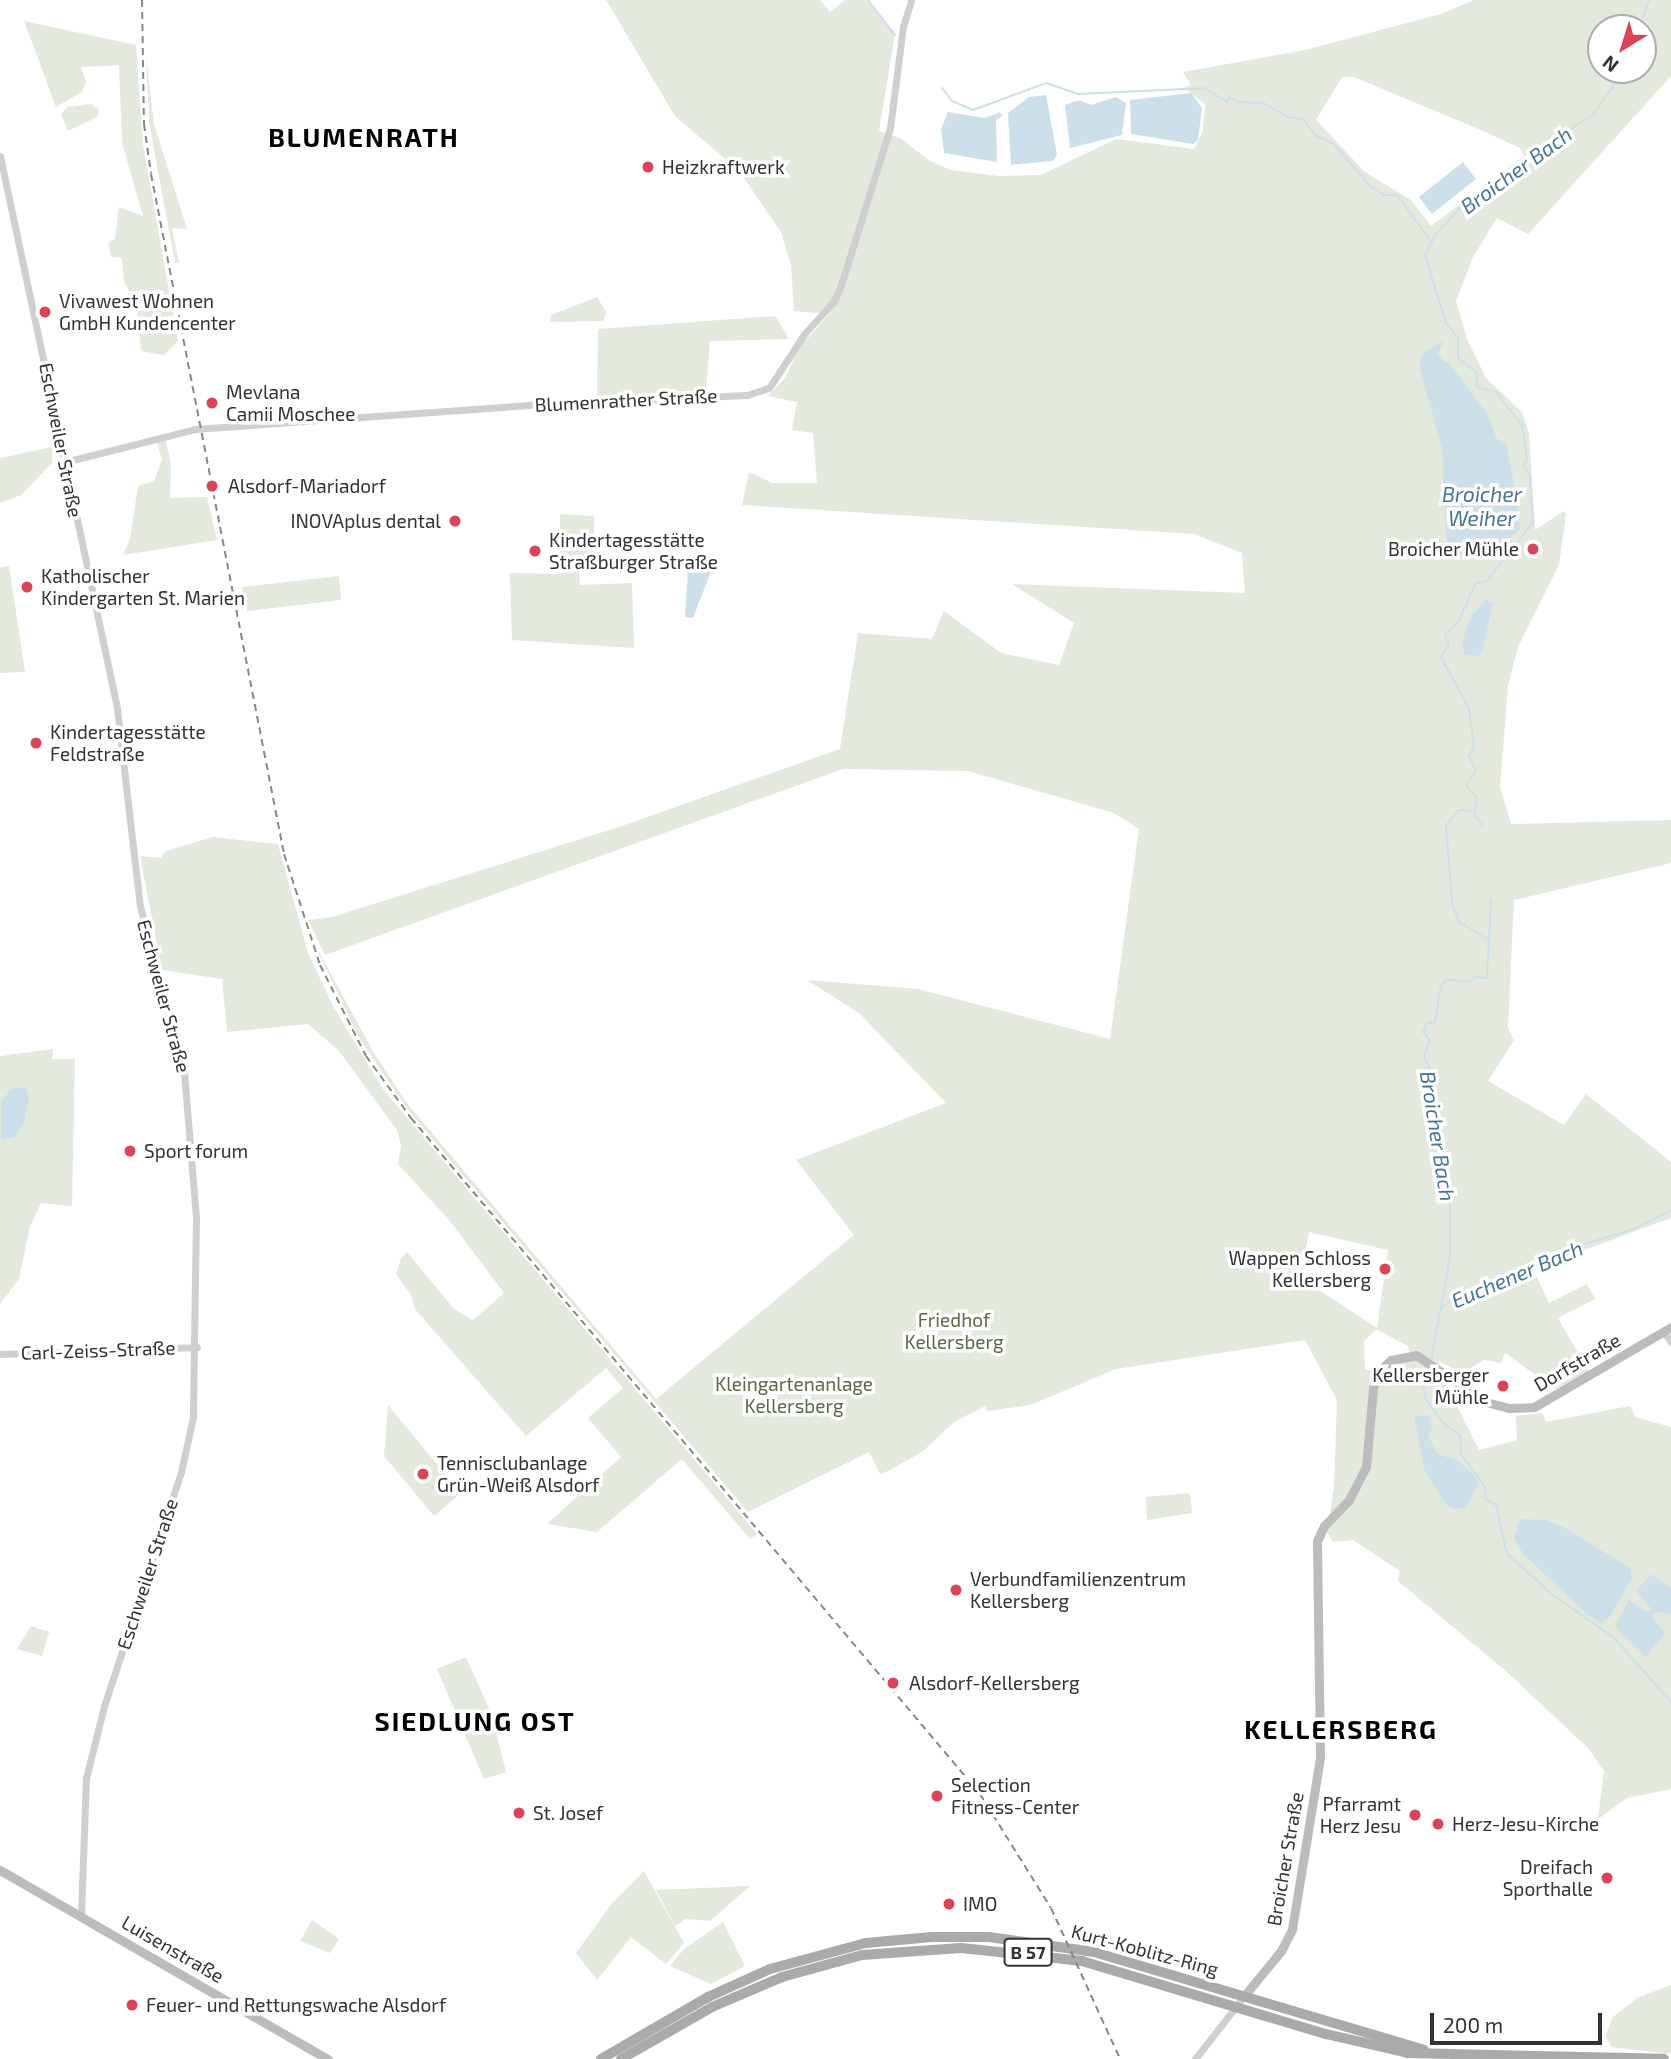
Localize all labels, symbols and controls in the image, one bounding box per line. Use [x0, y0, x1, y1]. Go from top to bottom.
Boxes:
north arrow [1587, 14, 1657, 84]
text: N [1598, 51, 1622, 78]
district label: BLUMENRATH [269, 121, 459, 153]
water label: Broicher Bach [1455, 121, 1577, 219]
place label: Heizkraftwerk [662, 156, 785, 178]
marker: Heizkraftwerk [640, 159, 656, 175]
place label: Vivawest Wohnen GmbH Kundencenter [59, 290, 236, 334]
marker: Vivawest Wohnen GmbH Kundencenter [37, 304, 53, 320]
street label: Eschweiler Straße [35, 360, 87, 520]
place label: Mevlana Camii Moschee [226, 381, 355, 425]
street label: Blumenrather Straße [534, 384, 718, 416]
marker: Mevlana Camii Moschee [204, 395, 220, 411]
place label: Alsdorf-Mariadorf [228, 475, 386, 497]
marker: Alsdorf-Mariadorf [202, 476, 222, 496]
water label: Broicher Weiher [1442, 481, 1522, 531]
place label: INOVAplus dental [290, 510, 441, 532]
marker: INOVAplus dental [447, 513, 463, 529]
place label: Kindertagesstätte Straßburger Straße [549, 529, 718, 573]
place label: Broicher Mühle [1388, 538, 1519, 560]
marker: Broicher Mühle [1525, 541, 1541, 557]
marker: Kindertagesstätte Straßburger Straße [527, 543, 543, 559]
place label: Katholischer Kindergarten St. Marien [41, 565, 245, 609]
marker: Katholischer Kindergarten St. Marien [19, 579, 35, 595]
place label: Kindertagesstätte Feldstraße [50, 721, 206, 765]
marker: Kindertagesstätte Feldstraße [28, 735, 44, 751]
street label: Eschweiler Straße [133, 917, 195, 1075]
water label: Broicher Bach [1415, 1069, 1461, 1203]
place label: Sport forum [144, 1140, 249, 1162]
marker: Sport forum [122, 1143, 138, 1159]
water label: Euchener Bach [1447, 1235, 1587, 1313]
place label: Wappen Schloss Kellersberg [1229, 1247, 1371, 1291]
marker: Wappen Schloss Kellersberg [1377, 1261, 1393, 1277]
park label: Friedhof Kellersberg [904, 1309, 1004, 1353]
street label: Dorfstraße [1530, 1328, 1624, 1396]
street label: Carl-Zeiss-Straße [20, 1336, 176, 1364]
place label: Kellersberger Mühle [1372, 1364, 1489, 1408]
park label: Kleingartenanlage Kellersberg [715, 1373, 873, 1417]
marker: Kellersberger Mühle [1495, 1378, 1511, 1394]
place label: Tennisclubanlage Grün-Weiß Alsdorf [437, 1452, 600, 1496]
marker: Tennisclubanlage Grün-Weiß Alsdorf [415, 1466, 431, 1482]
street label: Eschweiler Straße [112, 1495, 182, 1653]
place label: Verbundfamilienzentrum Kellersberg [970, 1568, 1186, 1612]
marker: Verbundfamilienzentrum Kellersberg [948, 1582, 964, 1598]
place label: Alsdorf-Kellersberg [909, 1672, 1080, 1694]
marker: Alsdorf-Kellersberg [883, 1673, 903, 1693]
district label: SIEDLUNG OST [376, 1705, 574, 1737]
district label: KELLERSBERG [1246, 1713, 1436, 1745]
place label: Selection Fitness-Center [951, 1774, 1079, 1818]
marker: Selection Fitness-Center [929, 1788, 945, 1804]
street label: Broicher Straße [1262, 1790, 1308, 1928]
place label: Pfarramt Herz Jesu [1319, 1793, 1401, 1837]
place label: St. Josef [533, 1802, 604, 1824]
marker: St. Josef [511, 1805, 527, 1821]
marker: Pfarramt Herz Jesu [1407, 1807, 1423, 1823]
place label: Herz-Jesu-Kirche [1452, 1813, 1599, 1835]
marker: Herz-Jesu-Kirche [1430, 1816, 1446, 1832]
place label: Dreifach Sporthalle [1503, 1856, 1593, 1900]
marker: Dreifach Sporthalle [1599, 1870, 1615, 1886]
place label: IMO [963, 1893, 997, 1915]
marker: IMO [941, 1896, 957, 1912]
street label: Luisenstraße [118, 1911, 228, 1987]
street label: Kurt-Koblitz-Ring [1069, 1919, 1221, 1981]
road number: B 57 [1004, 1938, 1052, 1966]
place label: Feuer- und Rettungswache Alsdorf [146, 1994, 447, 2016]
marker: Feuer- und Rettungswache Alsdorf [124, 1997, 140, 2013]
scale bar [1433, 2000, 1604, 2044]
text: 200 m [1443, 2012, 1503, 2037]

